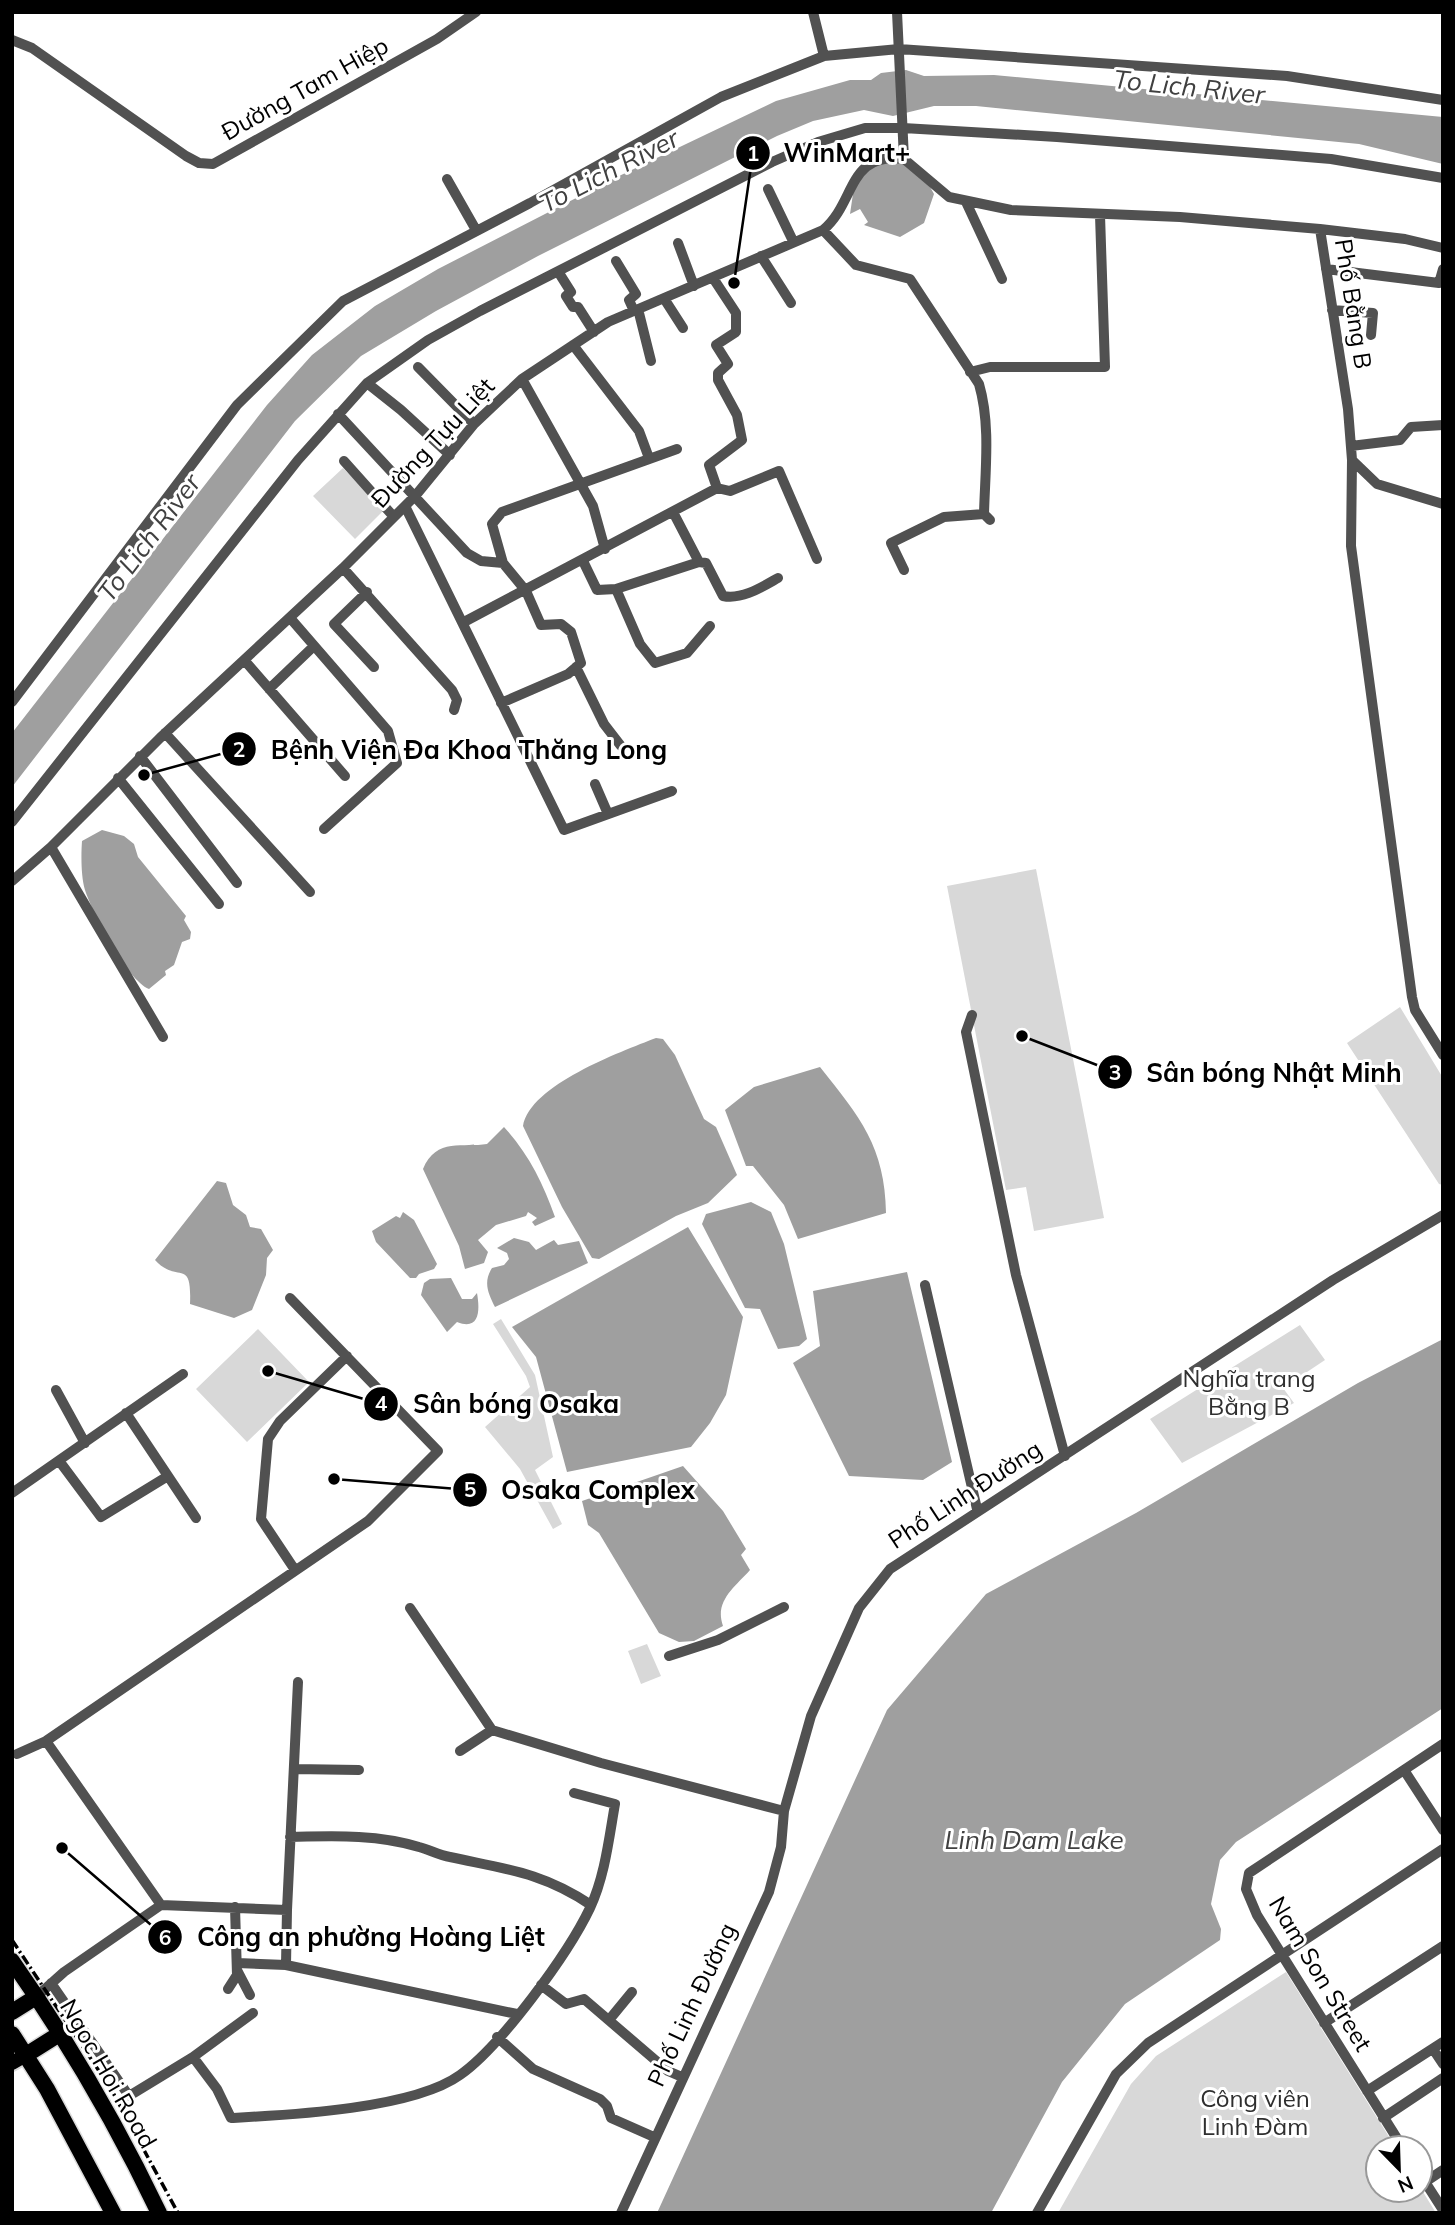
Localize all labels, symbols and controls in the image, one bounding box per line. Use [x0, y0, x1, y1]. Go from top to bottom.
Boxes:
street label: Đường Tam Hiệp [216, 30, 393, 146]
water label: To Lich River [1112, 62, 1268, 111]
water label: To Lich River [534, 121, 685, 220]
callout: WinMart+ [735, 130, 925, 177]
text: WinMart+ [784, 136, 910, 169]
text: 1 [747, 140, 759, 166]
street label: Phố Bằng B [1329, 237, 1379, 371]
street label: Đường Tựu Liệt [364, 371, 500, 514]
water label: To Lich River [90, 466, 208, 608]
callout: Bệnh Viện Đa Khoa Thăng Long [222, 726, 681, 773]
text: Bệnh Viện Đa Khoa Thăng Long [271, 733, 667, 766]
text: 2 [233, 736, 245, 762]
callout: Sân bóng Nhật Minh [1098, 1049, 1416, 1096]
text: Sân bóng Nhật Minh [1146, 1056, 1402, 1089]
text: 3 [1109, 1059, 1121, 1085]
park label: Nghĩa trang Bằng B [1183, 1363, 1315, 1421]
callout: Sân bóng Osaka [364, 1380, 633, 1427]
text: Sân bóng Osaka [413, 1387, 619, 1420]
text: 4 [375, 1390, 388, 1416]
street label: Phố Linh Đường [882, 1433, 1047, 1555]
callout: Osaka Complex [452, 1466, 709, 1513]
text: Osaka Complex [501, 1473, 696, 1506]
text: 5 [464, 1476, 476, 1502]
water label: Linh Dam Lake [944, 1823, 1124, 1856]
street label: Nam Son Street [1263, 1891, 1379, 2056]
callout: Công an phường Hoàng Liệt [148, 1914, 559, 1961]
street label: Phố Linh Đường [640, 1918, 742, 2091]
text: Công an phường Hoàng Liệt [197, 1920, 545, 1953]
text: 6 [159, 1924, 171, 1950]
street label: Ngoc Hoi Road [54, 1994, 164, 2153]
park label: Công viên Linh Đàm [1200, 2083, 1310, 2141]
north arrow [1364, 2134, 1434, 2204]
text: N [1394, 2171, 1417, 2198]

